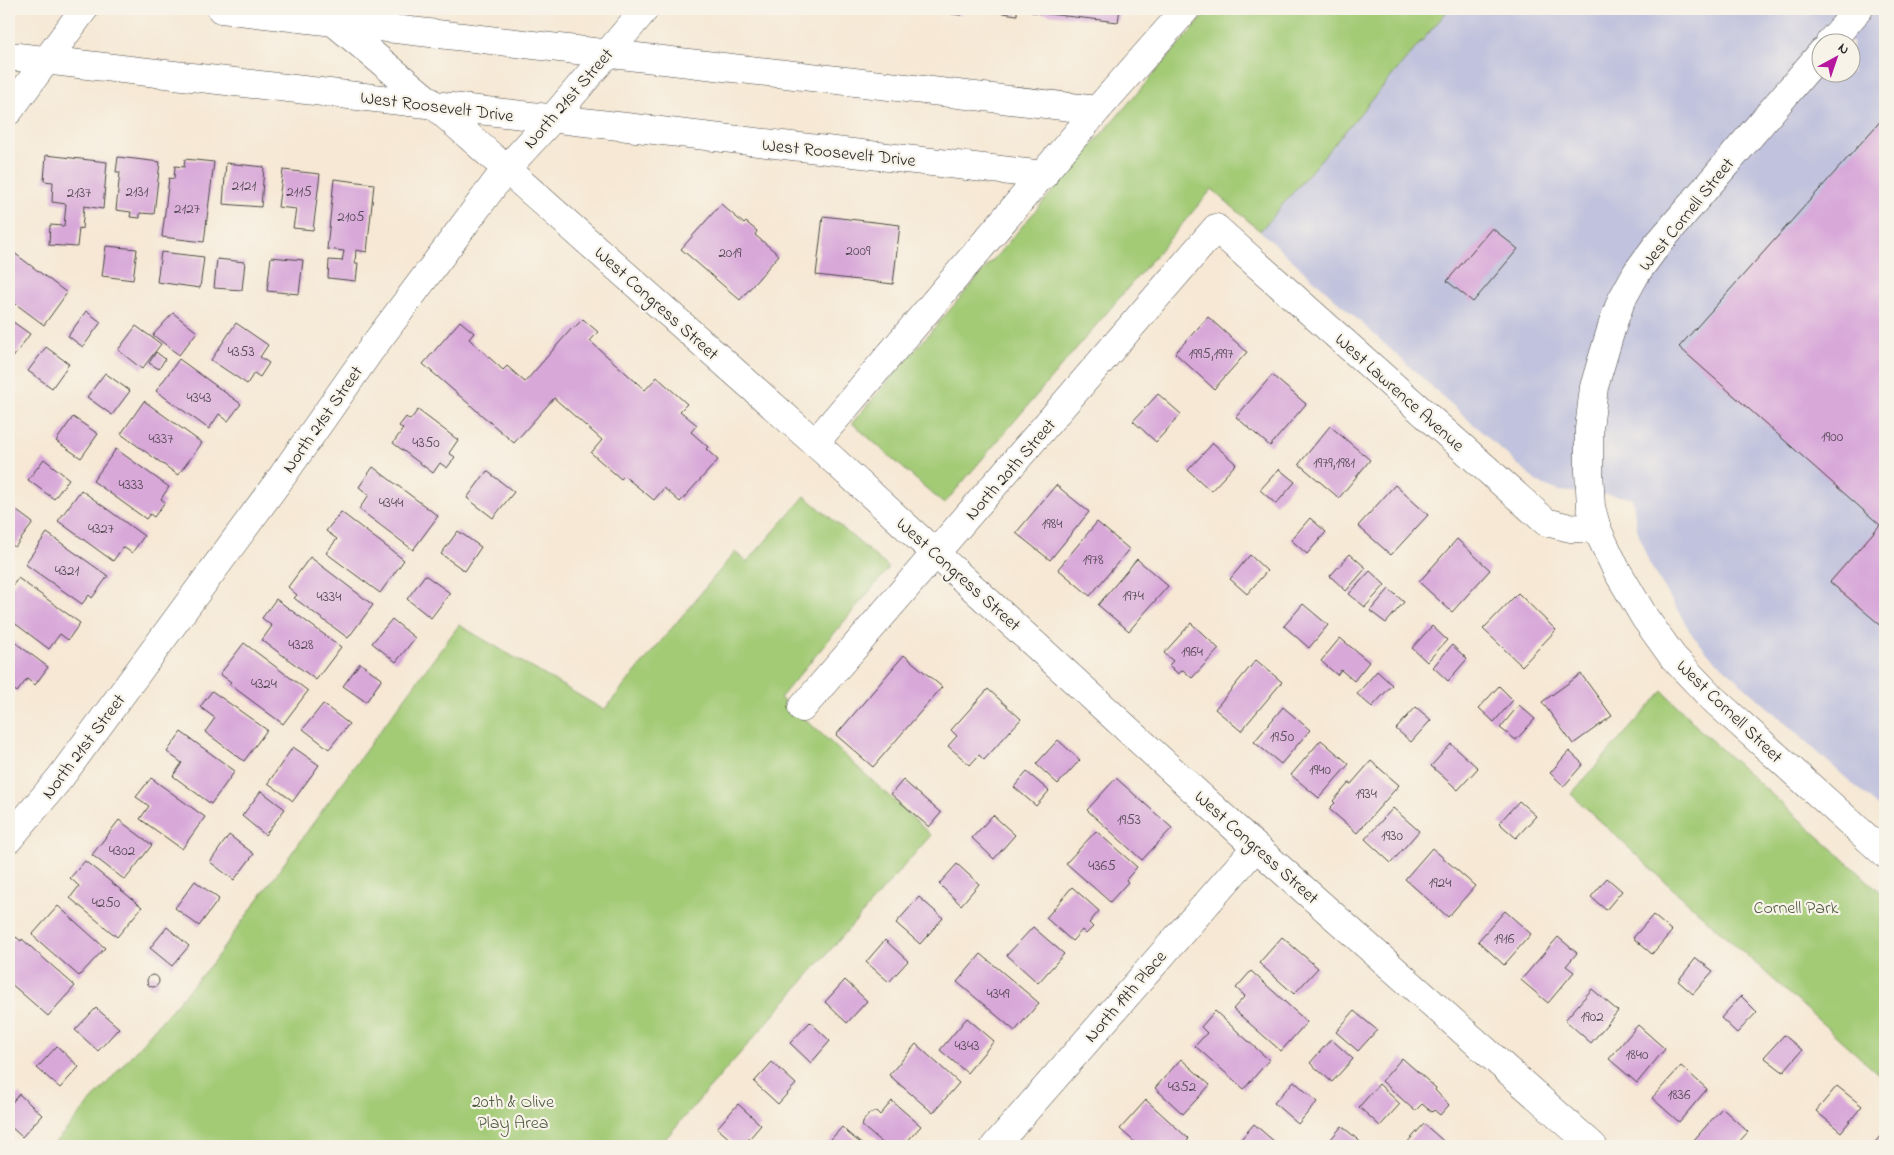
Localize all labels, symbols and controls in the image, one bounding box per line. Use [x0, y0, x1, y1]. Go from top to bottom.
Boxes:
north arrow [1812, 32, 1862, 82]
text: N [1833, 38, 1854, 60]
street label: North 21st Street [518, 43, 621, 155]
street label: West Roosevelt Drive [359, 86, 516, 130]
street label: West Roosevelt Drive [761, 133, 918, 175]
street label: West Cornell Street [1634, 153, 1742, 278]
house number: 2121 [232, 175, 256, 197]
house number: 2131 [125, 181, 149, 203]
house number: 2115 [286, 181, 312, 203]
house number: 2137 [67, 182, 91, 204]
house number: 2127 [174, 198, 200, 220]
house number: 2105 [337, 206, 365, 228]
house number: 2009 [846, 240, 871, 262]
street label: West Congress Street [587, 241, 724, 368]
house number: 2019 [718, 242, 742, 264]
street label: West Lawrence Avenue [1328, 328, 1470, 460]
house number: 4353 [227, 341, 255, 363]
house number: 1995,1997 [1189, 343, 1233, 365]
street label: North 21st Street [277, 361, 370, 479]
house number: 4343 [187, 387, 211, 409]
street label: North 20th Street [960, 414, 1063, 527]
house number: 1900 [1821, 426, 1844, 448]
house number: 4337 [149, 428, 173, 450]
house number: 4350 [412, 432, 440, 454]
house number: 1979,1981 [1313, 452, 1355, 474]
house number: 4333 [119, 474, 143, 496]
house number: 4344 [379, 492, 403, 514]
street label: West Congress Street [889, 512, 1026, 639]
house number: 1984 [1041, 513, 1063, 535]
house number: 4327 [88, 518, 114, 540]
house number: 1978 [1082, 549, 1104, 571]
house number: 4321 [55, 560, 80, 582]
house number: 1974 [1122, 585, 1144, 607]
house number: 4334 [317, 586, 341, 608]
house number: 4328 [288, 634, 314, 656]
house number: 1964 [1181, 641, 1203, 663]
street label: West Cornell Street [1669, 655, 1788, 770]
house number: 4324 [251, 673, 277, 695]
street label: North 21st Street [36, 689, 133, 805]
house number: 1950 [1270, 726, 1295, 748]
house number: 1940 [1309, 759, 1331, 781]
house number: 1934 [1355, 783, 1377, 805]
street label: West Congress Street [1187, 785, 1324, 912]
house number: 1953 [1117, 809, 1141, 831]
house number: 1930 [1381, 825, 1403, 847]
house number: 4302 [109, 840, 136, 862]
house number: 4365 [1088, 855, 1116, 877]
house number: 1924 [1429, 872, 1451, 894]
house number: 4250 [92, 892, 121, 914]
park label: Cornell Park [1754, 896, 1839, 922]
house number: 1916 [1494, 928, 1515, 950]
street label: North 19th Place [1079, 945, 1175, 1049]
house number: 4349 [986, 983, 1010, 1005]
house number: 1902 [1580, 1006, 1604, 1028]
house number: 4343 [955, 1035, 979, 1057]
house number: 1840 [1625, 1044, 1649, 1066]
house number: 4352 [1168, 1076, 1197, 1098]
house number: 1836 [1667, 1084, 1691, 1106]
park label: 20th & Olive Play Area [472, 1090, 555, 1137]

